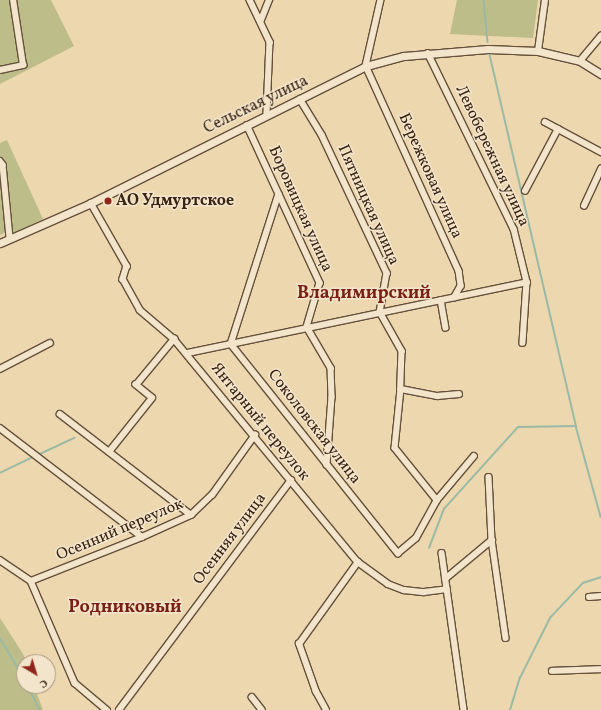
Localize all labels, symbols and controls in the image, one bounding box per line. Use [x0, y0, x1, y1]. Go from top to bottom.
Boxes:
street label: Сельская улица [200, 71, 312, 139]
street label: Левобережная улица [451, 82, 533, 230]
street label: Бережковая улица [394, 110, 466, 242]
street label: Пятницкая улица [333, 142, 403, 268]
street label: Боровицкая улица [263, 143, 337, 275]
place label: АО Удмуртское [116, 191, 234, 211]
marker: АО Удмуртское [103, 196, 113, 206]
district label: Владимирский [297, 283, 431, 305]
street label: Янтарный переулок [207, 359, 313, 485]
street label: Соколовская улица [263, 366, 365, 488]
street label: Осенняя улица [189, 489, 271, 589]
street label: Осенний переулок [54, 495, 186, 565]
district label: Родниковый [68, 597, 182, 619]
north arrow [16, 654, 56, 694]
text: С [36, 675, 50, 691]

